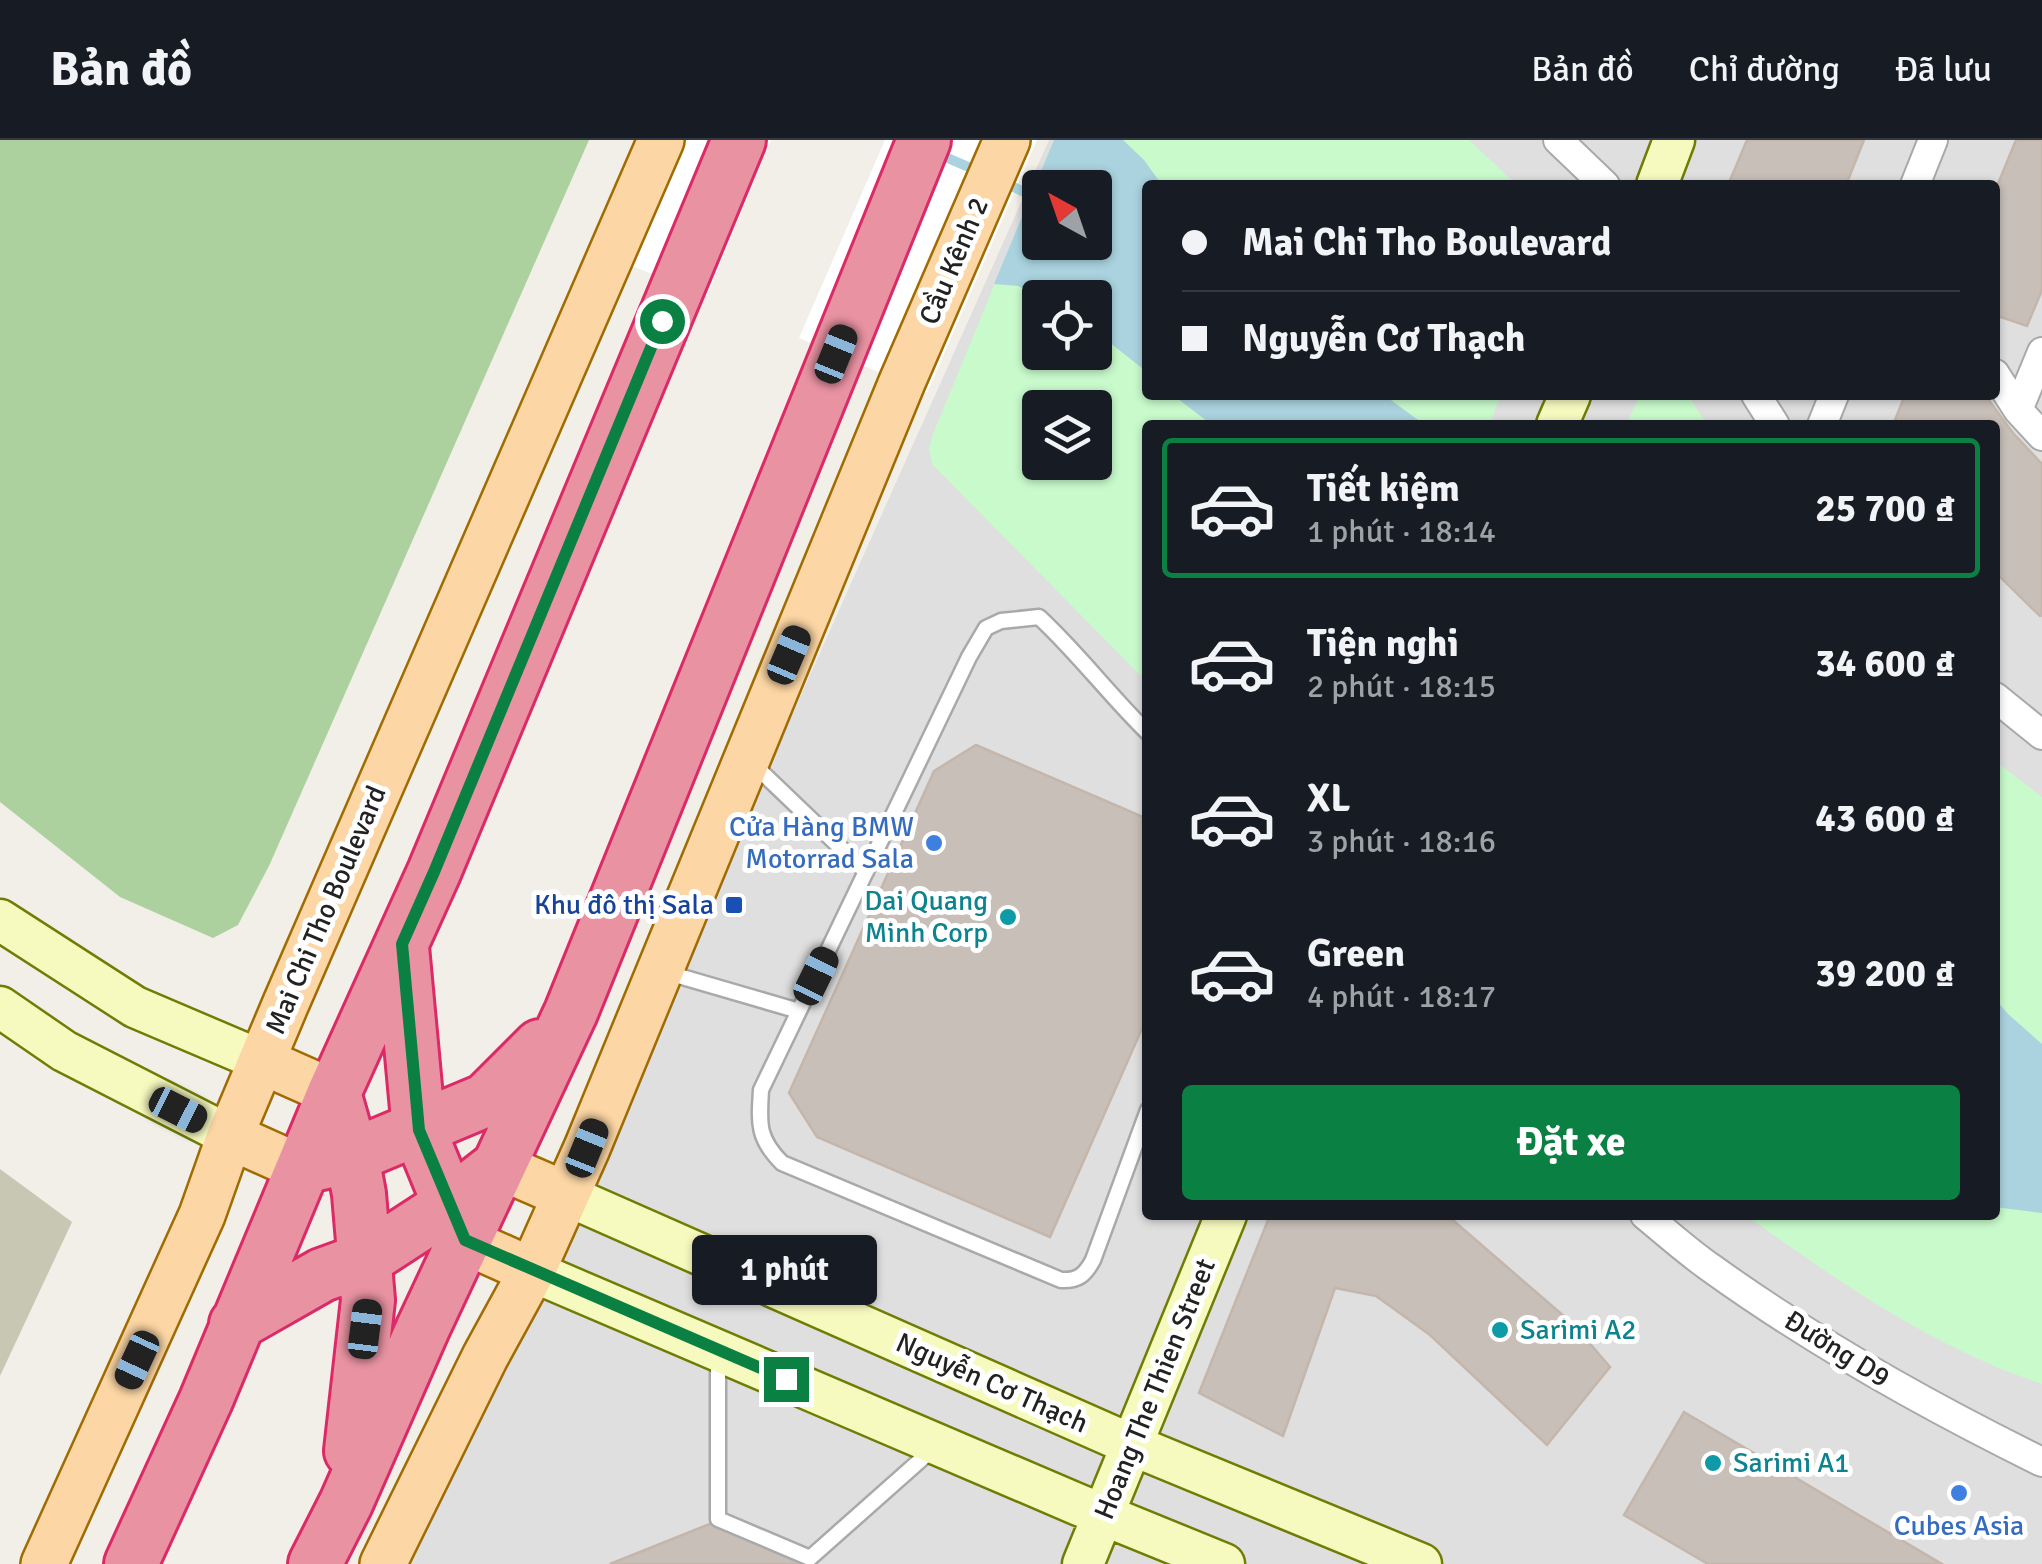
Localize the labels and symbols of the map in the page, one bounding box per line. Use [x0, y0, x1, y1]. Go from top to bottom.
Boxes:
north arrow [1022, 170, 1112, 260]
street label: Cầu Kênh 2 [912, 192, 996, 330]
route start [640, 299, 685, 344]
car [811, 321, 861, 387]
car [763, 622, 815, 688]
street label: Mai Chi Tho Boulevard [258, 781, 394, 1039]
place label: Cửa Hàng BMW Motorrad Sala [729, 810, 914, 876]
marker: Cửa Hàng BMW Motorrad Sala [923, 832, 945, 854]
place label: Dai Quang Minh Corp [864, 884, 988, 950]
place label: Khu đô thị Sala [534, 888, 714, 922]
marker: Khu đô thị Sala [723, 894, 745, 916]
marker: Dai Quang Minh Corp [997, 906, 1019, 928]
car [789, 942, 843, 1010]
car [144, 1083, 212, 1137]
car [562, 1115, 612, 1181]
callout: 1 phút [694, 1234, 878, 1304]
street label: Hoang The Thien Street [1087, 1254, 1223, 1524]
car [346, 1297, 384, 1361]
street label: Đường D9 [1778, 1303, 1896, 1395]
place label: Sarimi A2 [1520, 1313, 1636, 1347]
marker: Sarimi A2 [1489, 1319, 1511, 1341]
car [111, 1326, 163, 1394]
street label: Nguyễn Cơ Thạch [891, 1326, 1093, 1440]
route end [764, 1357, 809, 1402]
place label: Sarimi A1 [1733, 1446, 1849, 1480]
marker: Sarimi A1 [1702, 1452, 1724, 1474]
marker: Cubes Asia [1948, 1482, 1970, 1504]
place label: Cubes Asia [1894, 1509, 2024, 1543]

